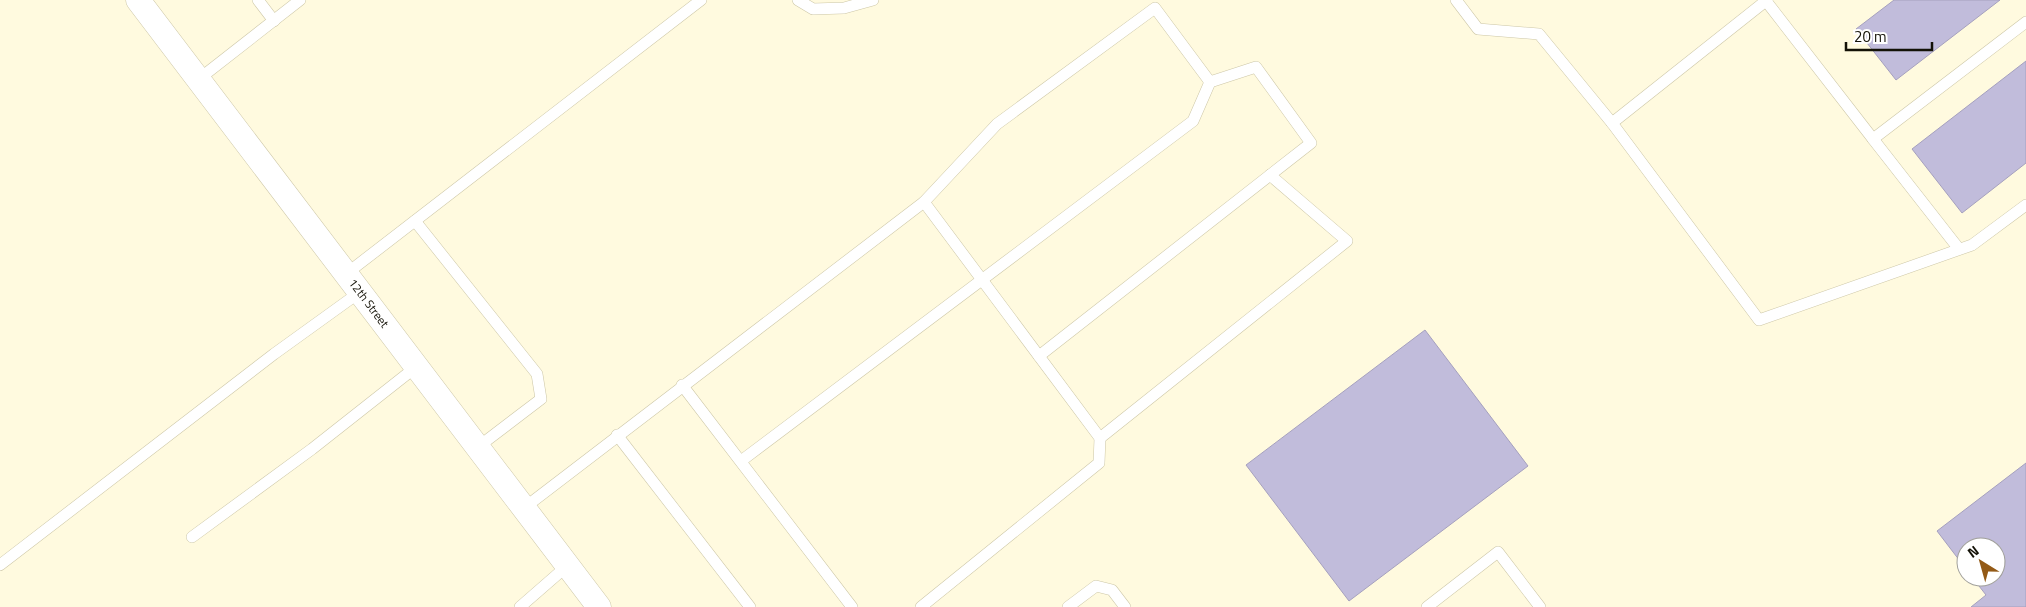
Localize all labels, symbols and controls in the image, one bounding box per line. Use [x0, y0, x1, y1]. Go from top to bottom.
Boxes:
scale bar [1846, 20, 1932, 52]
text: 20 m [1854, 25, 1887, 48]
street label: 12th Street [344, 274, 394, 332]
north arrow [1956, 537, 2006, 587]
text: N [1963, 540, 1983, 563]

